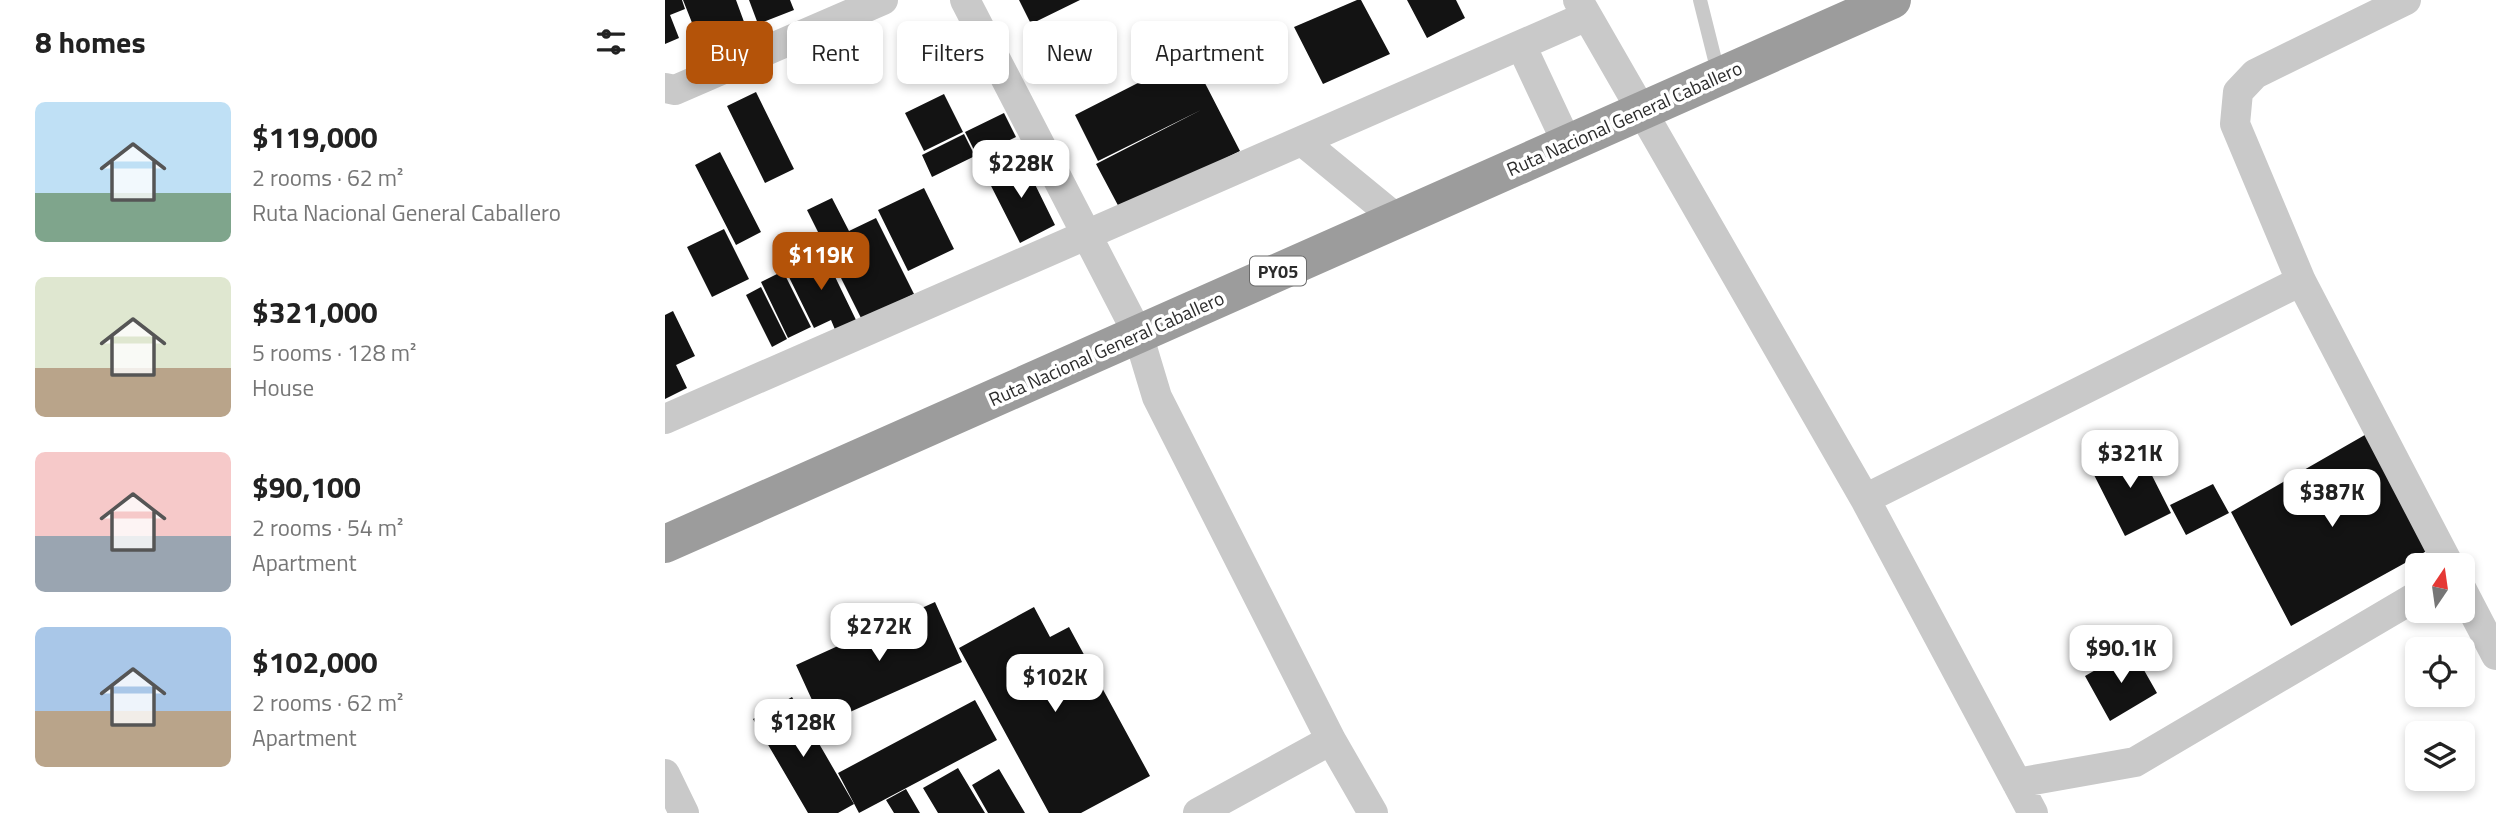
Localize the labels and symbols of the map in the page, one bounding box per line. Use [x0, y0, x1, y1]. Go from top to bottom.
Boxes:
street label: Ruta Nacional General Caballero [1502, 53, 1746, 183]
pin: $228K [972, 140, 1070, 200]
pin: $119K [772, 232, 870, 292]
road number: PY05 [1250, 256, 1306, 286]
street label: Ruta Nacional General Caballero [984, 283, 1228, 413]
pin: $321K [2081, 430, 2179, 490]
pin: $387K [2283, 470, 2381, 529]
north arrow [2405, 553, 2475, 623]
pin: $272K [830, 604, 928, 663]
pin: $90.1K [2064, 626, 2178, 685]
pin: $102K [1006, 654, 1104, 714]
pin: $128K [754, 700, 852, 759]

